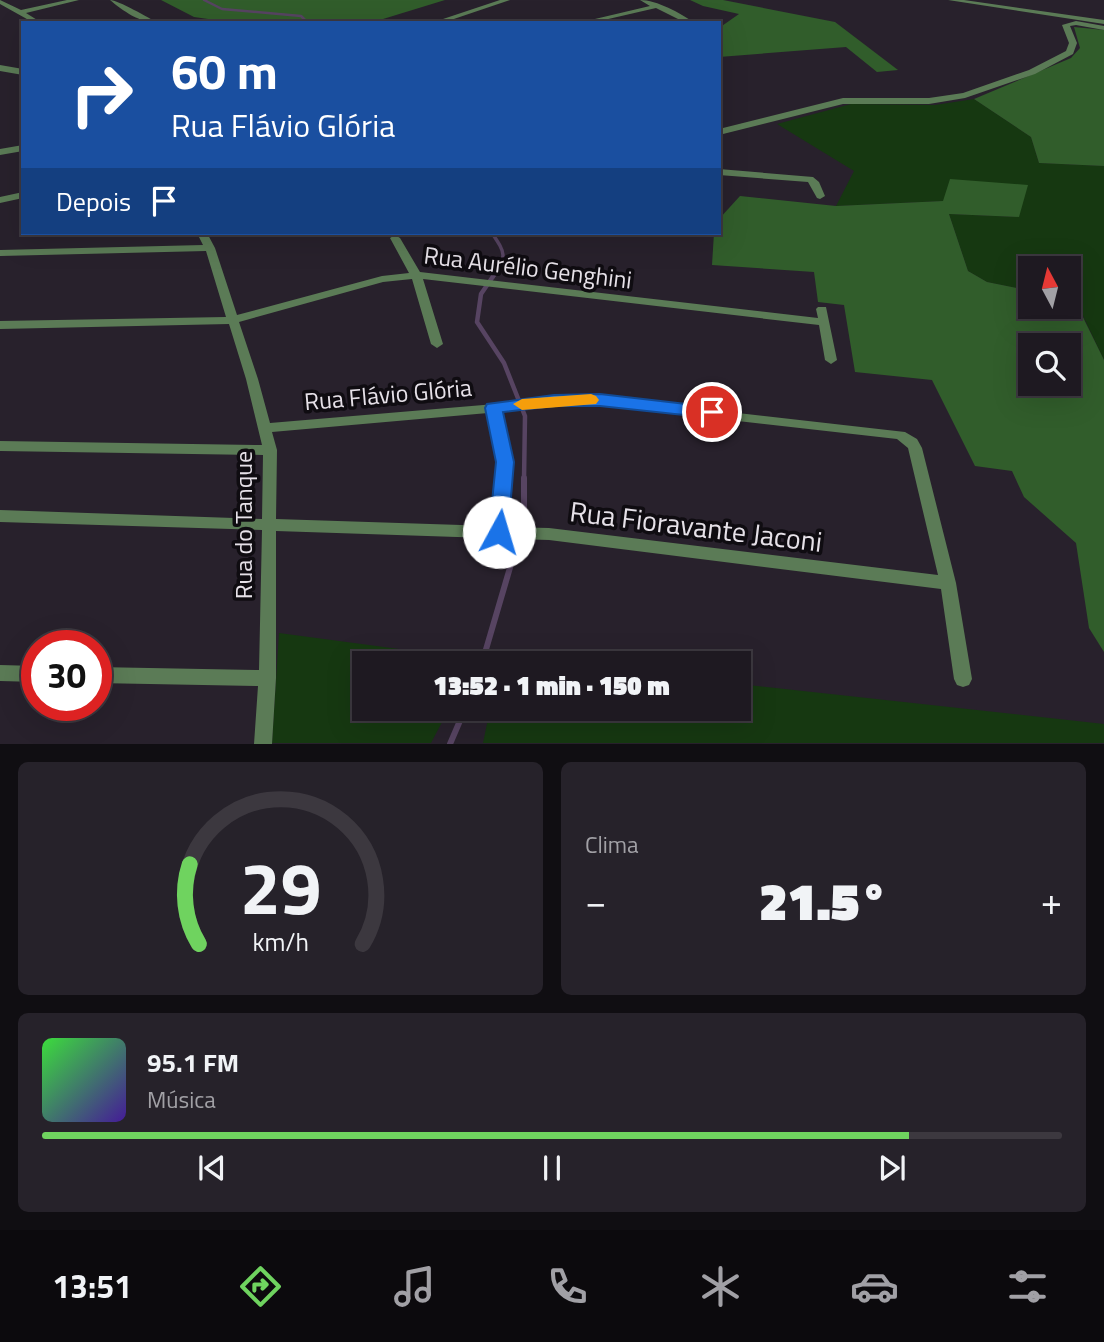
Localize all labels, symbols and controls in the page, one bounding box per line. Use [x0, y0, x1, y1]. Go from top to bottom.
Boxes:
text: 60 m [171, 33, 278, 108]
icon: right [56, 49, 147, 140]
text: Rua Flávio Glória [171, 101, 395, 149]
text: Depois [56, 182, 131, 221]
icon: arrive [145, 182, 183, 220]
street label: Rua Aurélio Genghini [422, 236, 634, 298]
north arrow [1018, 256, 1082, 318]
map controls [1018, 256, 1081, 396]
button: search [1018, 333, 1081, 396]
street label: Rua Flávio Glória [303, 369, 473, 419]
pin [682, 382, 742, 442]
icon: arrive [693, 393, 731, 431]
street label: Rua do Tanque [225, 451, 261, 599]
street label: Rua Fioravante Jaconi [567, 489, 825, 563]
position arrow [462, 495, 536, 569]
speed limit sign: 30 [21, 630, 112, 721]
text: 13:52 · 1 min · 150 m [433, 666, 670, 705]
text: Clima [585, 827, 639, 862]
text: 29 [240, 833, 321, 943]
text: 21.5° [759, 861, 888, 940]
text: − [585, 872, 606, 930]
text: + [1041, 872, 1062, 930]
text: km/h [252, 923, 309, 961]
text: 95.1 FM [147, 1043, 239, 1082]
text: Música [147, 1082, 216, 1117]
icon: previous [193, 1149, 231, 1187]
icon: pause [533, 1149, 571, 1187]
icon: next [873, 1149, 911, 1187]
text: 13:51 [52, 1262, 132, 1310]
icon: directions [236, 1262, 285, 1311]
icon: music [390, 1262, 439, 1311]
icon: phone [543, 1262, 592, 1311]
icon: climate [696, 1262, 745, 1311]
icon: car [850, 1262, 899, 1311]
icon: filters [1003, 1262, 1052, 1311]

